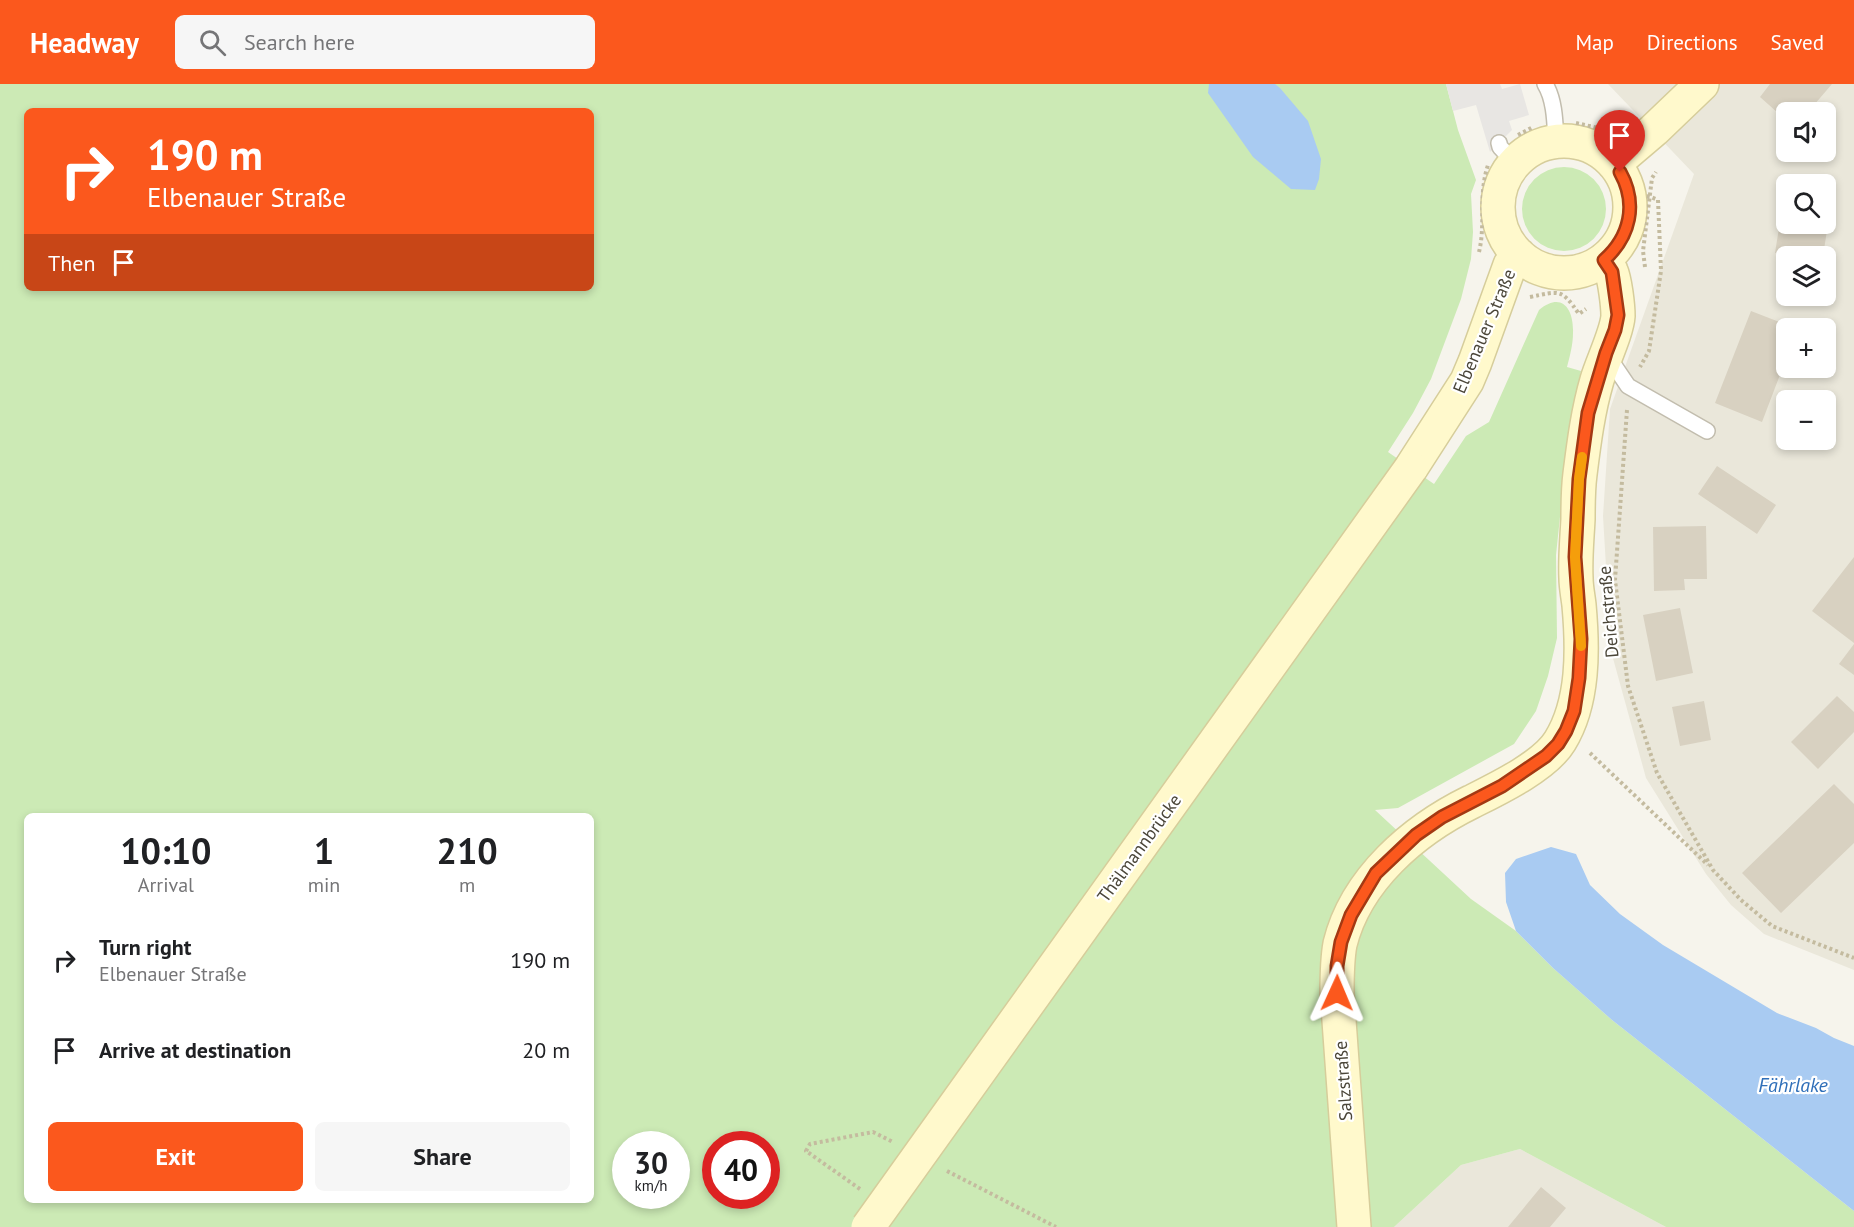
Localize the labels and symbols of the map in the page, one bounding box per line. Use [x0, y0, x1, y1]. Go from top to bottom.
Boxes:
pin [1594, 110, 1645, 172]
street label: Elbenauer Straße [1447, 265, 1521, 397]
street label: Deichstraße [1593, 565, 1623, 659]
street label: Thälmannbrücke [1092, 789, 1186, 907]
position arrow [1305, 961, 1369, 1025]
street label: Salzstraße [1329, 1040, 1357, 1122]
water label: Fährlake [1758, 1072, 1829, 1098]
speed limit sign: 40 [702, 1131, 780, 1209]

